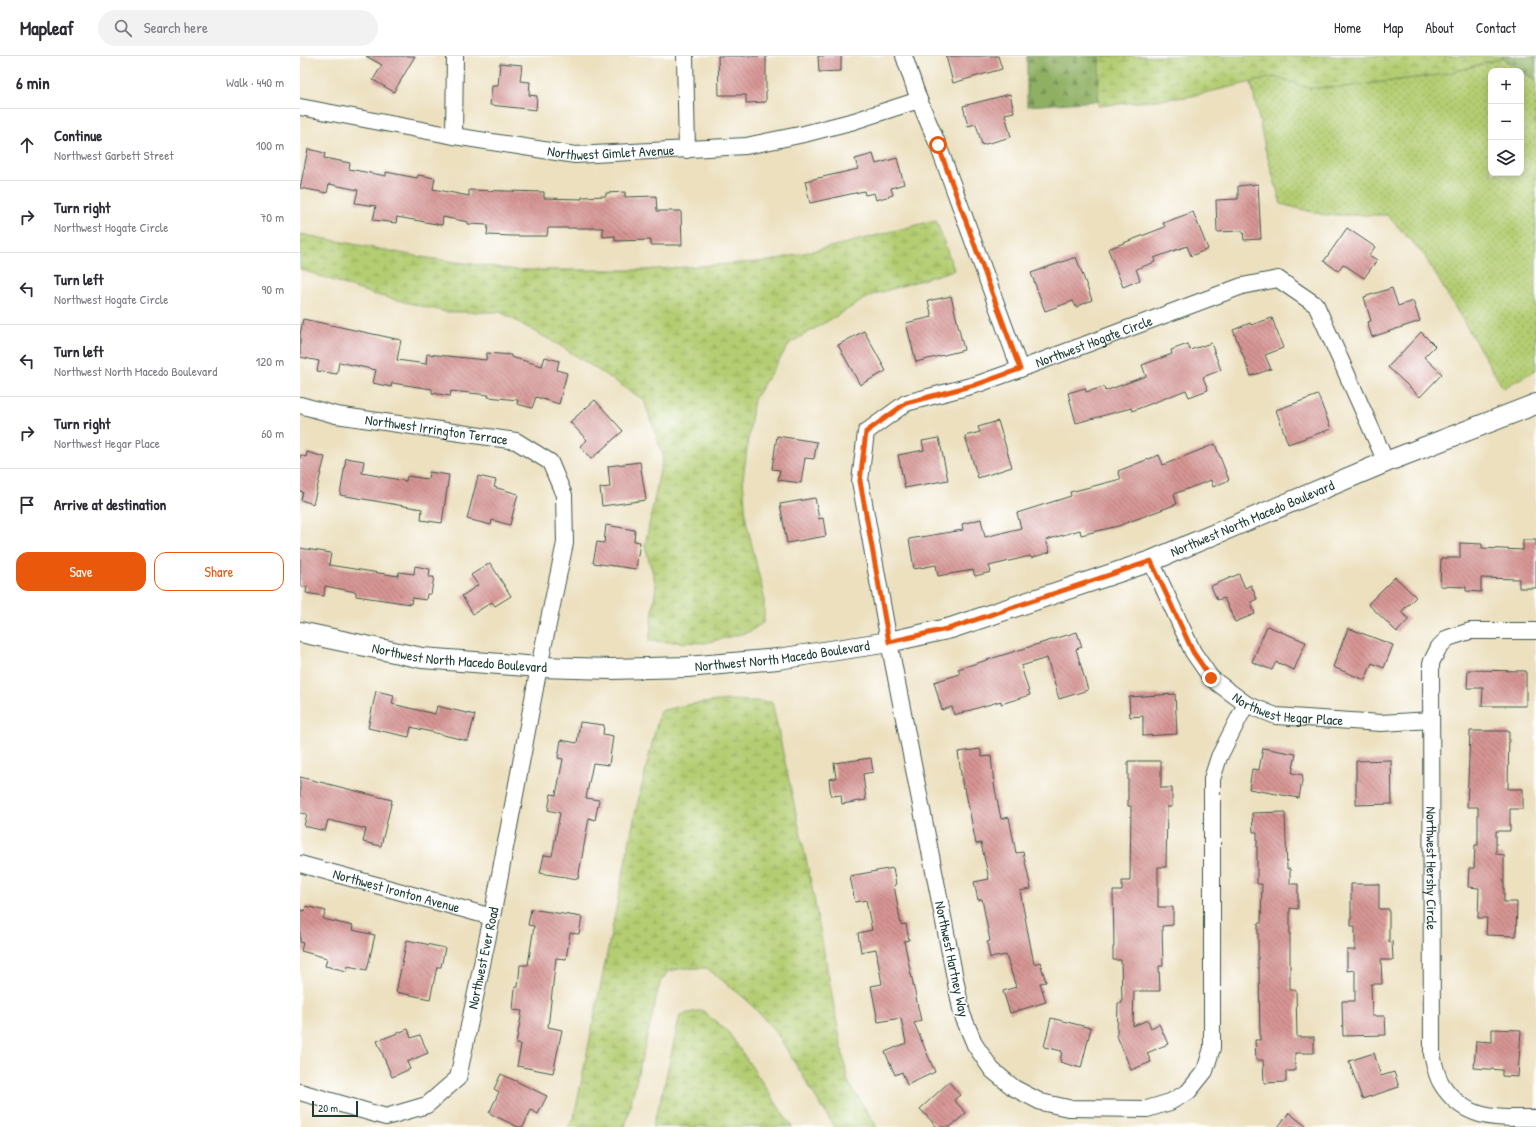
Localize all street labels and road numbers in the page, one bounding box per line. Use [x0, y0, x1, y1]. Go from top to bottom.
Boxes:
street label: Northwest Gimlet Avenue [546, 140, 675, 164]
street label: Northwest Hogate Circle [1033, 310, 1155, 371]
street label: Northwest Irrington Terrace [364, 409, 510, 449]
street label: Northwest North Macedo Boulevard [1167, 475, 1337, 561]
street label: Northwest North Macedo Boulevard [694, 635, 871, 675]
street label: Northwest North Macedo Boulevard [370, 638, 548, 676]
street label: Northwest Hegar Place [1229, 687, 1344, 729]
street label: Northwest Hershy Circle [1422, 806, 1442, 931]
street label: Northwest Ironton Avenue [331, 864, 463, 917]
street label: Northwest Hartney Way [930, 899, 974, 1019]
street label: Northwest Ever Road [462, 905, 503, 1011]

